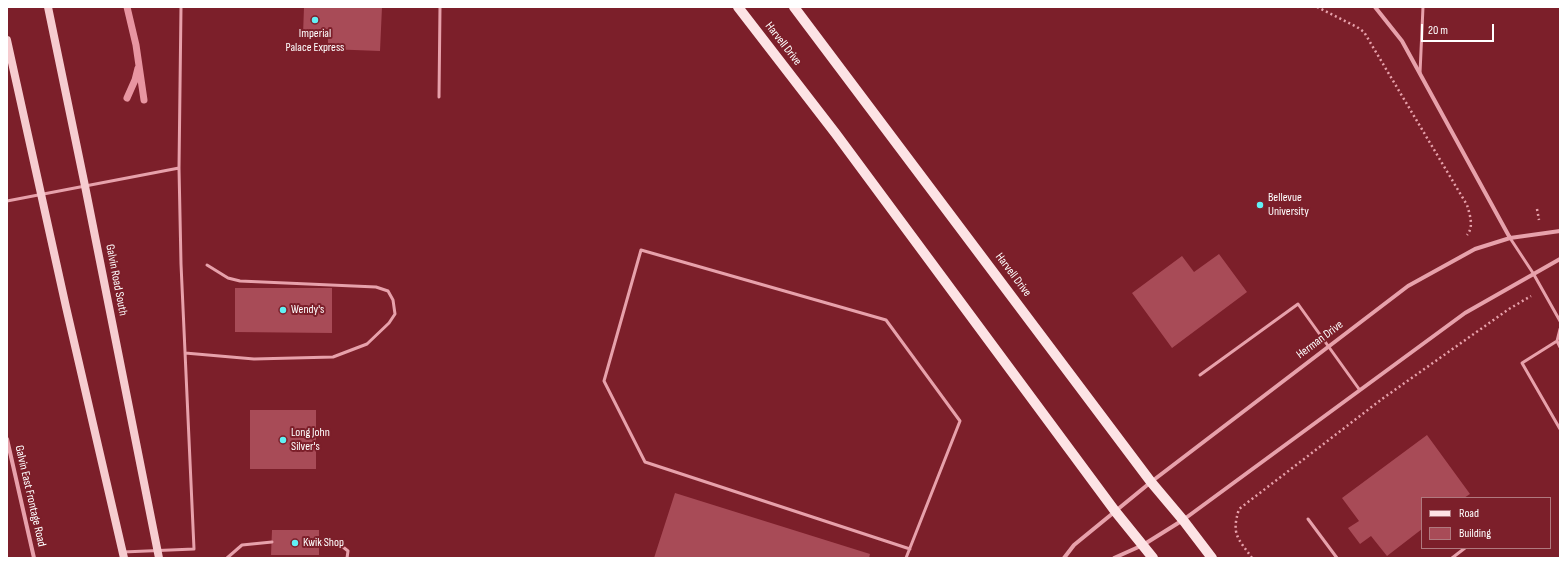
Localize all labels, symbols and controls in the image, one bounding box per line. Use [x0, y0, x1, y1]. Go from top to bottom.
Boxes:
marker: Imperial Palace Express [310, 15, 320, 25]
scale bar [1423, 16, 1496, 42]
street label: Harvell Drive [762, 19, 804, 69]
text: 20 m [1428, 23, 1448, 38]
place label: Imperial Palace Express [286, 27, 344, 55]
place label: Bellevue University [1268, 191, 1309, 219]
marker: Bellevue University [1255, 200, 1265, 210]
street label: Galvin Road South [102, 243, 130, 317]
street label: Harvell Drive [992, 250, 1034, 300]
place label: Wendy's [291, 303, 324, 317]
marker: Wendy's [278, 305, 288, 315]
street label: Herman Drive [1294, 318, 1346, 362]
place label: Long John Silver's [291, 426, 330, 454]
marker: Long John Silver's [278, 435, 288, 445]
street label: Galvin East Frontage Road [11, 444, 49, 548]
legend [1421, 497, 1551, 549]
text: Road [1459, 506, 1479, 521]
text: Building [1459, 526, 1491, 541]
place label: Kwik Shop [303, 536, 344, 550]
marker: Kwik Shop [290, 538, 300, 548]

